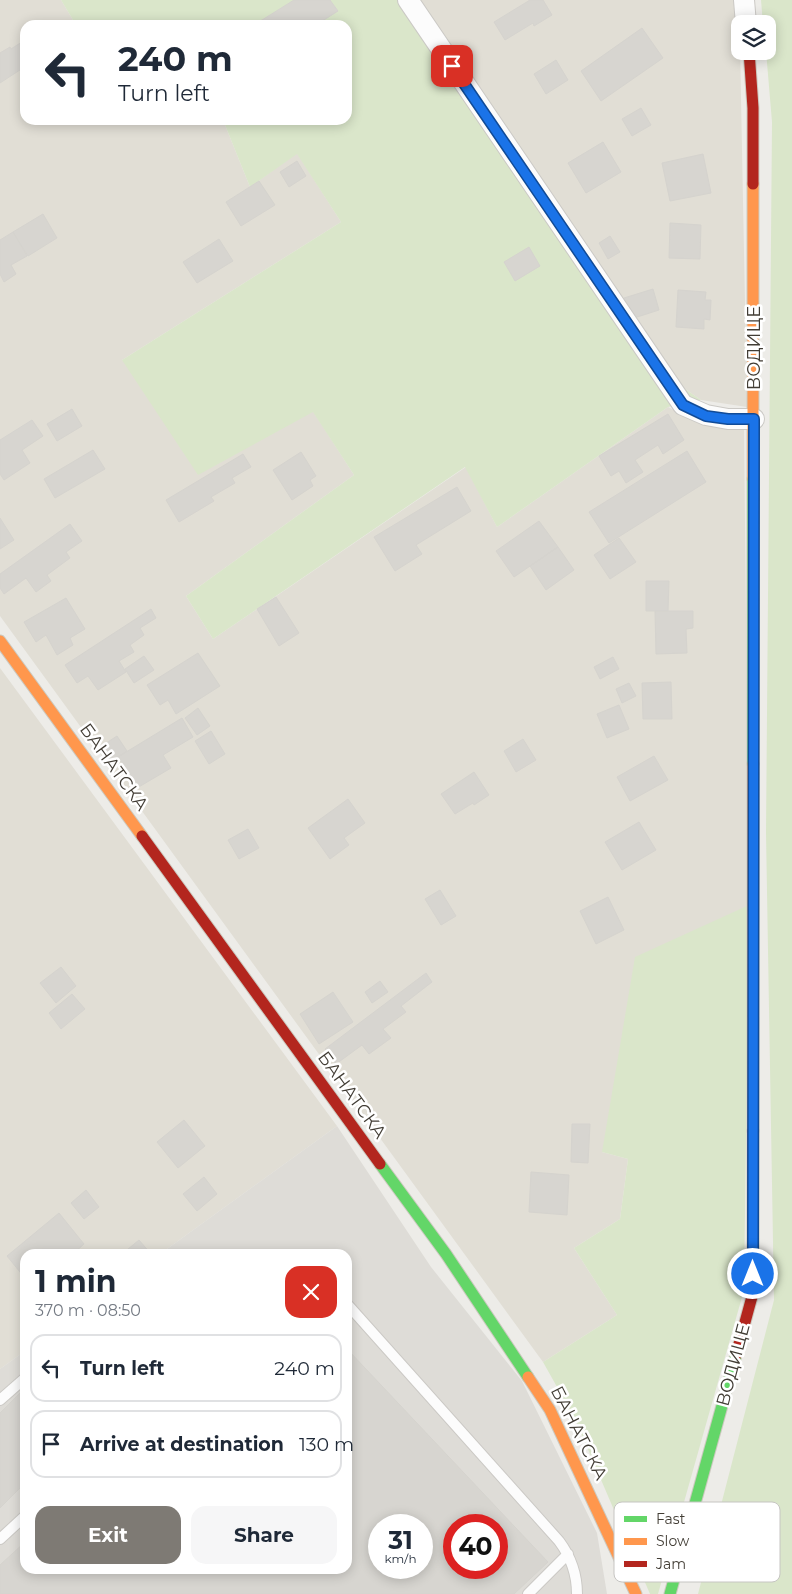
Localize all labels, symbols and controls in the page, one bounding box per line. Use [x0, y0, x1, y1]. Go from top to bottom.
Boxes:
map controls [731, 15, 776, 60]
button: layers [731, 15, 776, 60]
text: 240 m [118, 37, 233, 80]
icon: left [35, 40, 100, 105]
pin [431, 45, 473, 87]
icon: arrive [438, 52, 466, 80]
text: Turn left [118, 80, 210, 107]
street label: ВОДИЦЕ [743, 306, 765, 390]
street label: БАНАТСКА [75, 719, 153, 816]
street label: БАНАТСКА [313, 1047, 391, 1144]
position arrow [726, 1247, 778, 1299]
text: 1 min [35, 1263, 116, 1300]
button: close [285, 1266, 337, 1318]
text: 370 m · 08:50 [35, 1301, 141, 1320]
street label: ВОДИЦЕ [711, 1321, 755, 1409]
icon: left [37, 1354, 65, 1382]
text: Turn left [80, 1357, 165, 1380]
text: 240 m [274, 1357, 335, 1380]
street label: БАНАТСКА [546, 1382, 612, 1484]
icon: arrive [37, 1430, 65, 1458]
text: Arrive at destination [80, 1433, 284, 1456]
text: 130 m [299, 1433, 354, 1456]
legend [614, 1502, 780, 1582]
button: Exit [35, 1506, 181, 1564]
button: Share [191, 1506, 337, 1564]
text: Fast [656, 1510, 686, 1528]
speed limit sign: 40 [443, 1514, 508, 1579]
text: 31 [388, 1525, 413, 1555]
text: Slow [656, 1532, 690, 1550]
text: km/h [384, 1551, 417, 1566]
text: Jam [655, 1555, 686, 1573]

